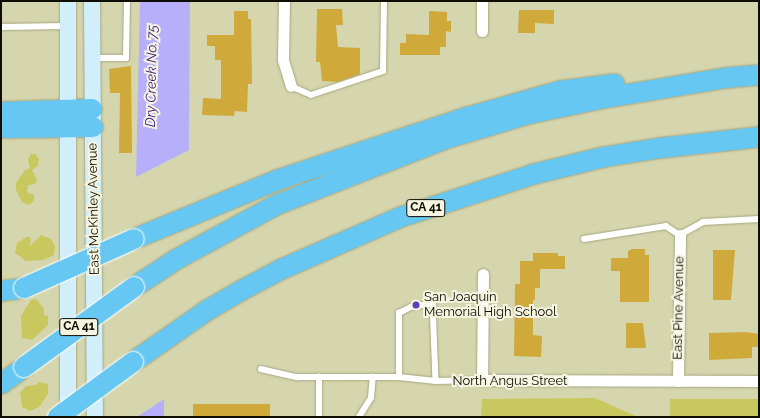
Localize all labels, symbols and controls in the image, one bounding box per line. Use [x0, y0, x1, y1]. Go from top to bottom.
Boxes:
water label: Dry Creek No. 75 [142, 25, 160, 127]
street label: East McKinley Avenue [85, 142, 103, 276]
road number: CA 41 [406, 198, 446, 218]
street label: East Pine Avenue [670, 256, 688, 360]
place label: San Joaquin Memorial High School [424, 290, 557, 321]
marker: San Joaquin Memorial High School [411, 300, 421, 310]
road number: CA 41 [59, 317, 99, 337]
street label: North Angus Street [452, 373, 568, 389]

